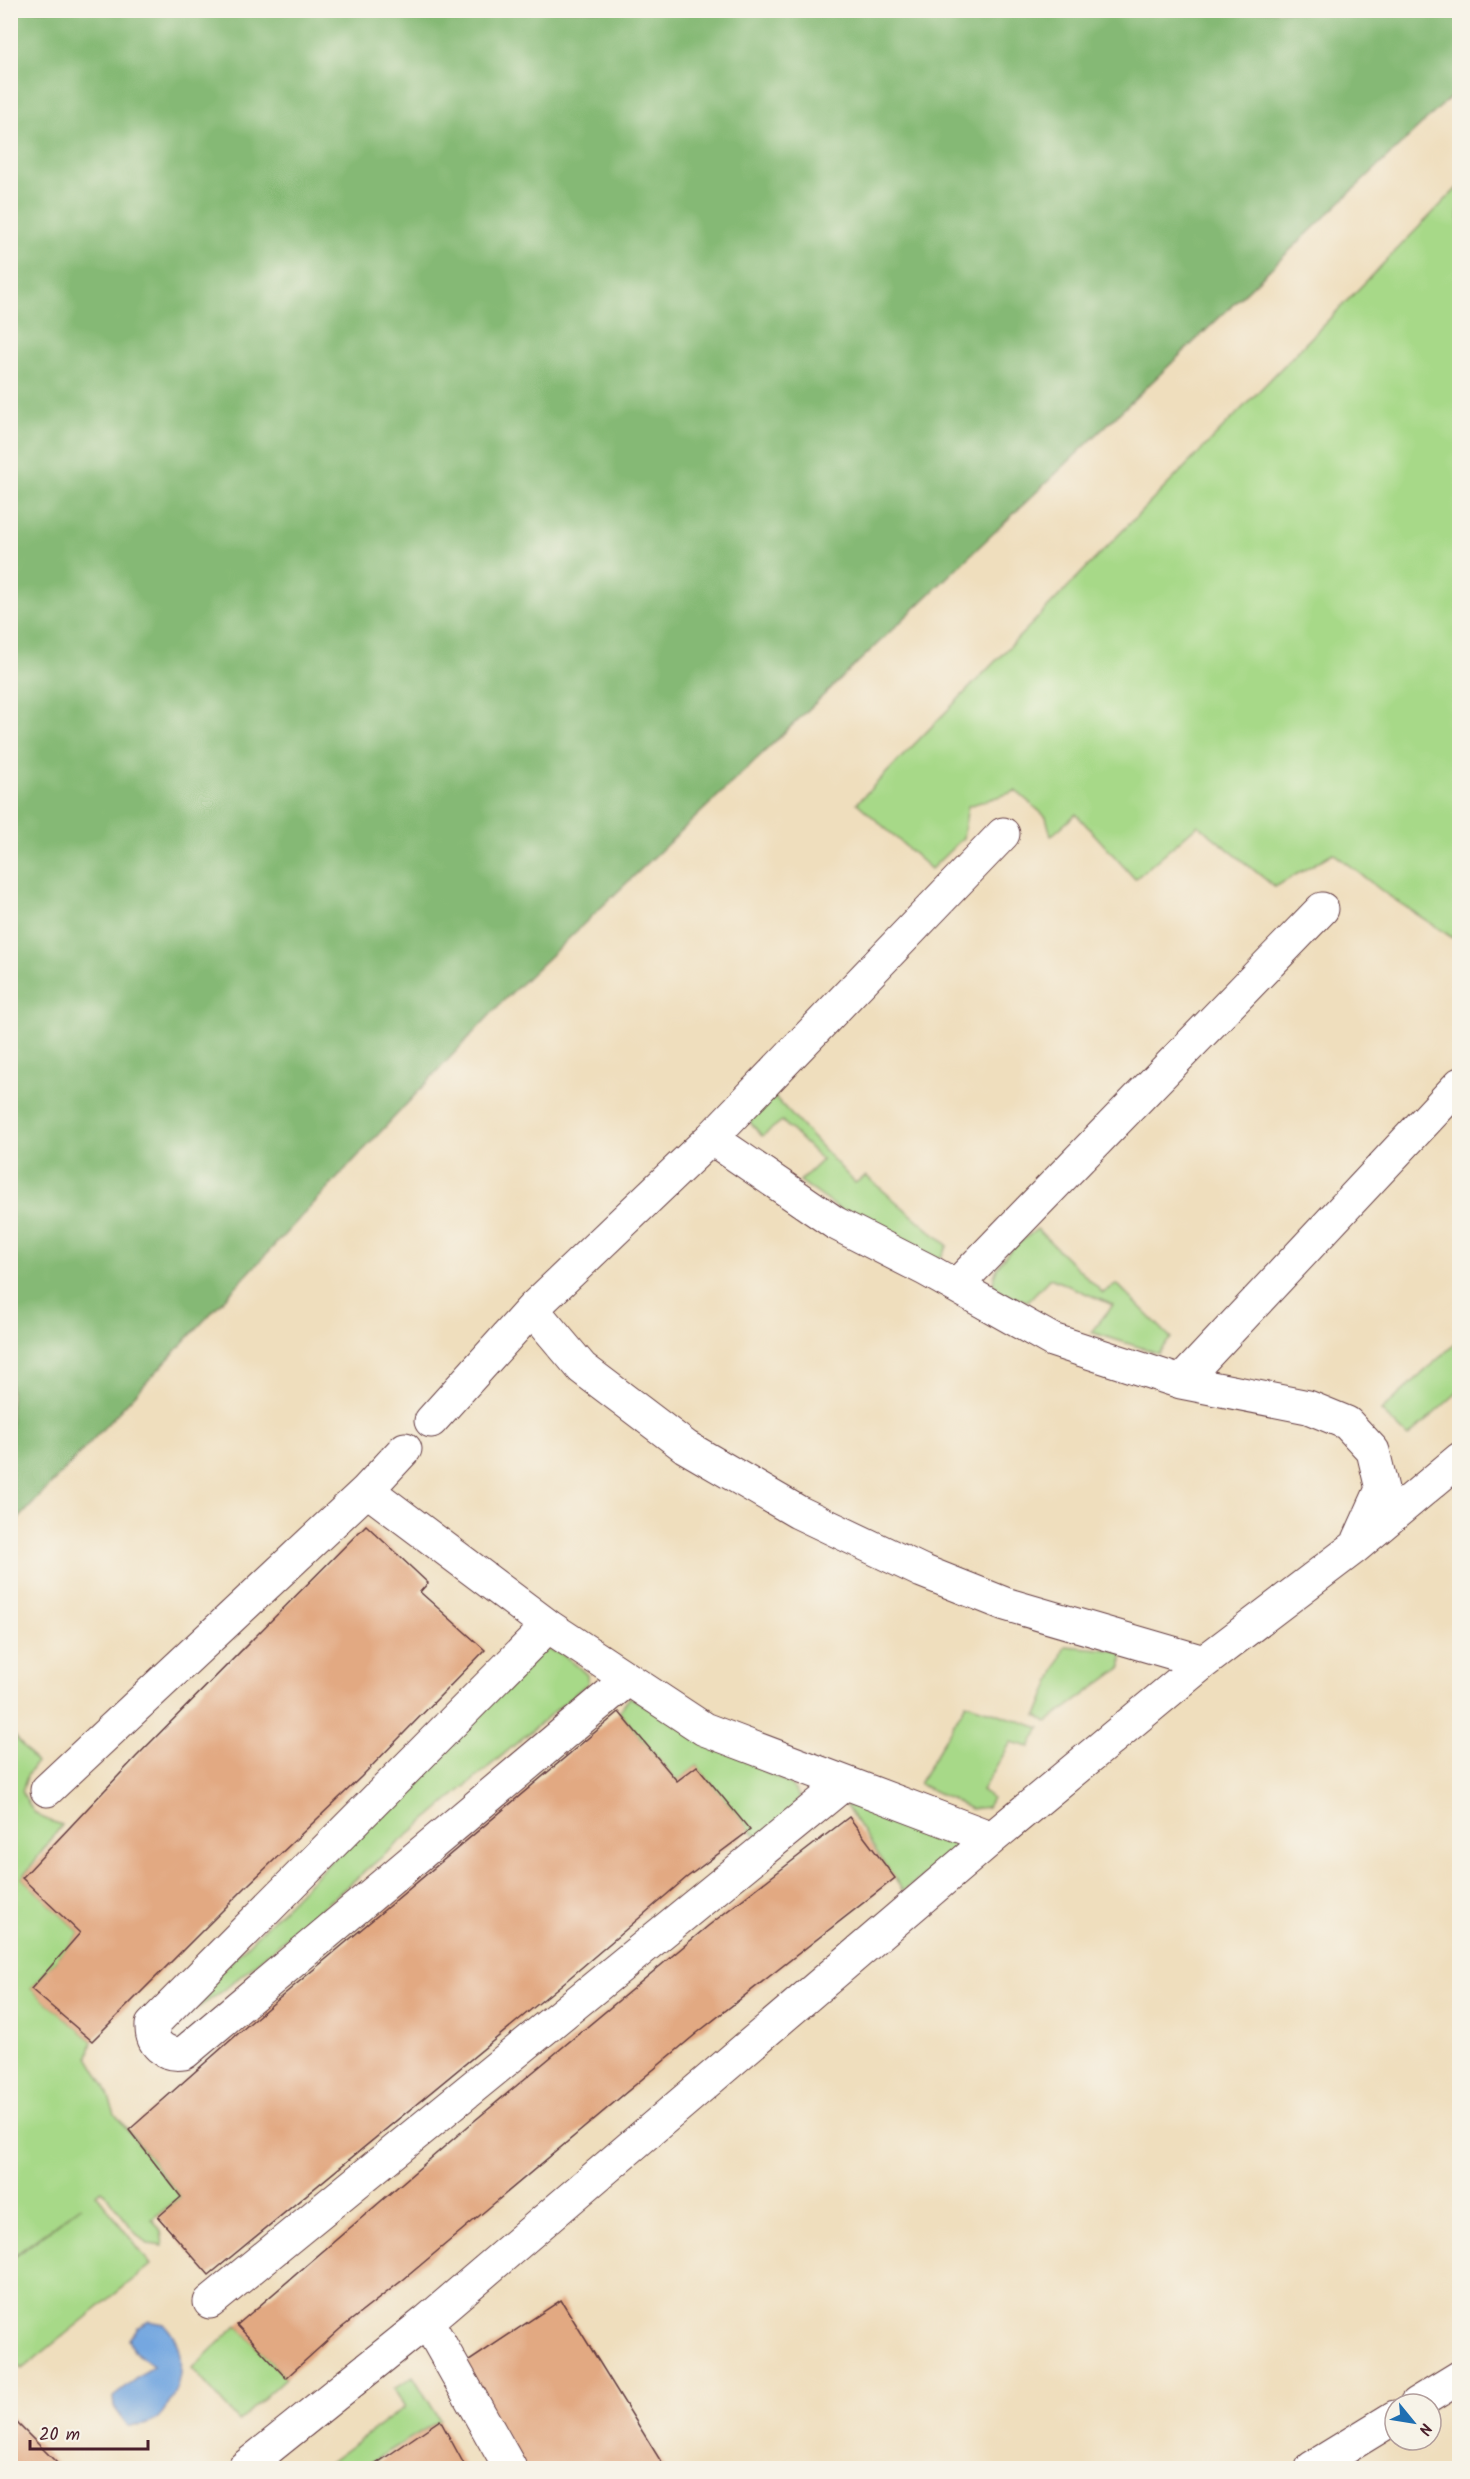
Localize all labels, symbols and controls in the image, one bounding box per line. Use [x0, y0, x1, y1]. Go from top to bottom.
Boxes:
north arrow [1383, 2392, 1443, 2452]
scale bar [30, 2413, 148, 2451]
text: N [1411, 2418, 1438, 2439]
text: 20 m [39, 2421, 80, 2450]

